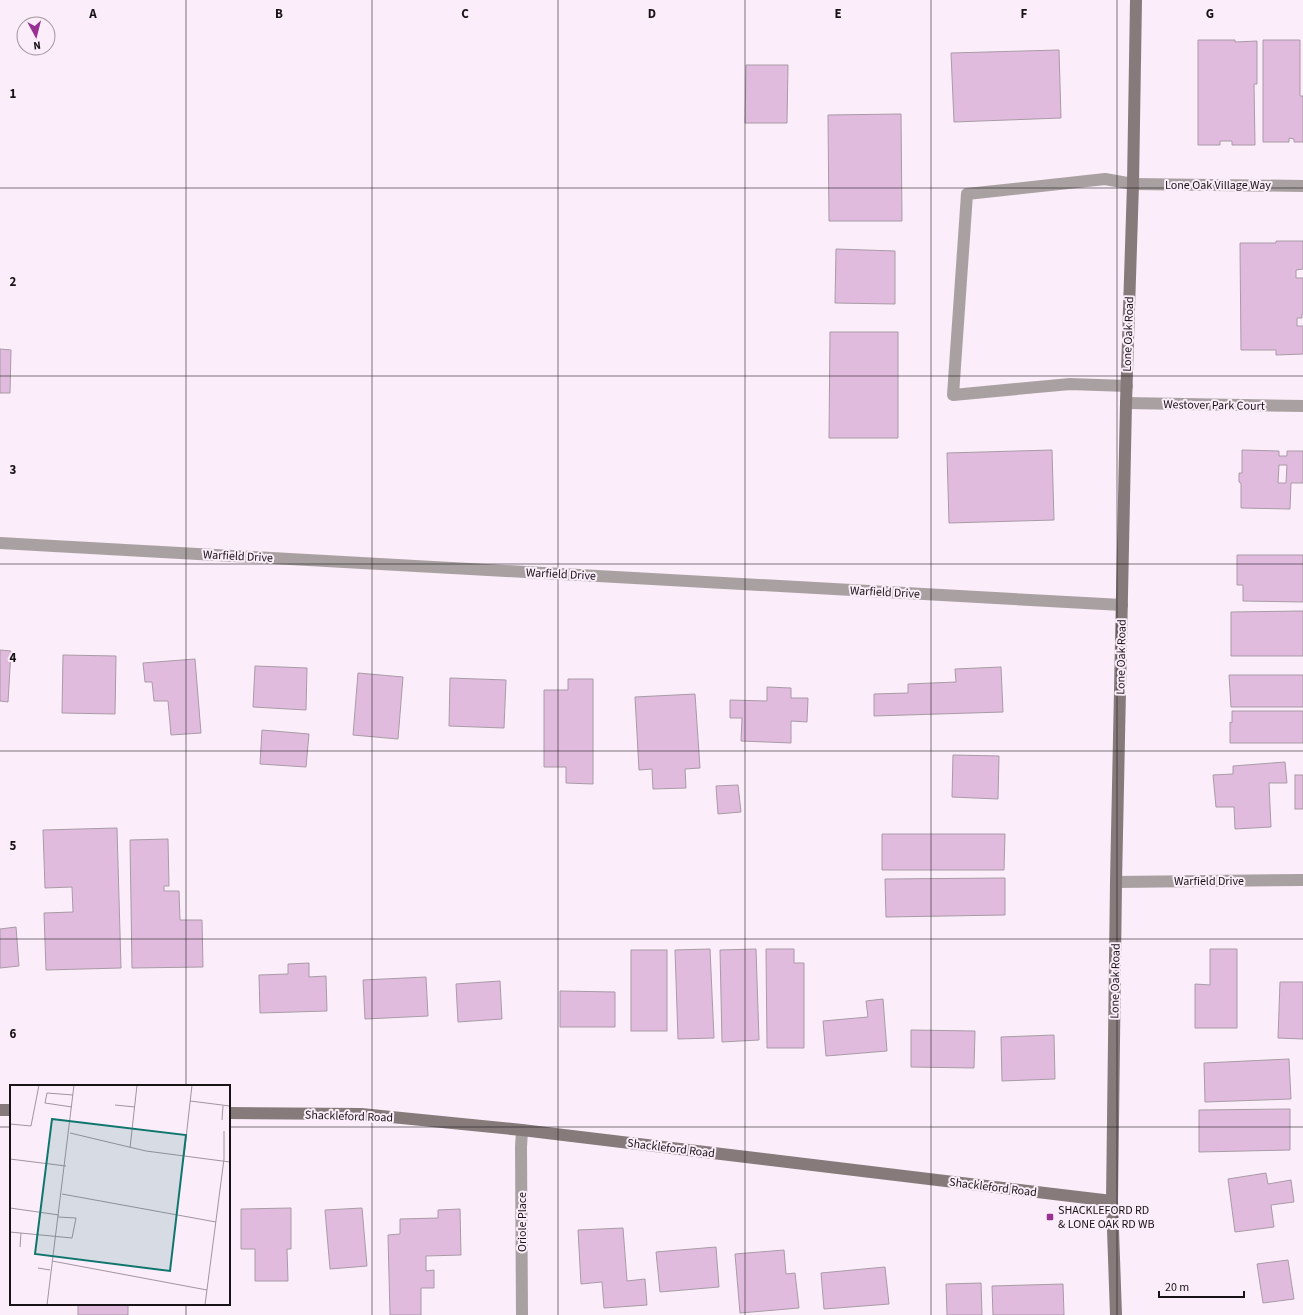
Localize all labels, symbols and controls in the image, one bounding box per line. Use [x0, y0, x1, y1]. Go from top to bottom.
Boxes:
text: A [88, 5, 97, 23]
text: B [275, 5, 283, 23]
text: C [461, 5, 469, 23]
text: D [648, 5, 656, 23]
text: E [834, 5, 842, 23]
text: F [1021, 5, 1028, 23]
text: G [1206, 5, 1214, 23]
north arrow [16, 16, 56, 56]
text: N [33, 38, 42, 53]
text: 1 [10, 85, 17, 103]
street label: Lone Oak Village Way [1165, 177, 1271, 194]
text: 2 [10, 273, 17, 291]
street label: Lone Oak Road [1119, 296, 1138, 372]
street label: Westover Park Court [1163, 396, 1265, 415]
text: 3 [10, 461, 17, 479]
street label: Warfield Drive [203, 546, 273, 567]
street label: Warfield Drive [526, 564, 596, 585]
street label: Warfield Drive [850, 582, 920, 603]
street label: Lone Oak Road [1112, 619, 1131, 695]
text: 4 [10, 649, 17, 667]
text: 5 [10, 837, 17, 855]
street label: Warfield Drive [1174, 873, 1244, 890]
street label: Lone Oak Road [1106, 943, 1125, 1019]
text: 6 [10, 1025, 17, 1043]
inset map [10, 1085, 230, 1305]
street label: Shackleford Road [305, 1106, 393, 1127]
street label: Shackleford Road [626, 1135, 716, 1162]
street label: Shackleford Road [948, 1174, 1038, 1201]
street label: Oriole Place [514, 1192, 531, 1252]
place label: SHACKLEFORD RD & LONE OAK RD WB [1058, 1202, 1155, 1233]
marker: SHACKLEFORD RD & LONE OAK RD WB [1045, 1212, 1055, 1222]
scale bar [1159, 1273, 1244, 1299]
text: 20 m [1165, 1279, 1189, 1296]

